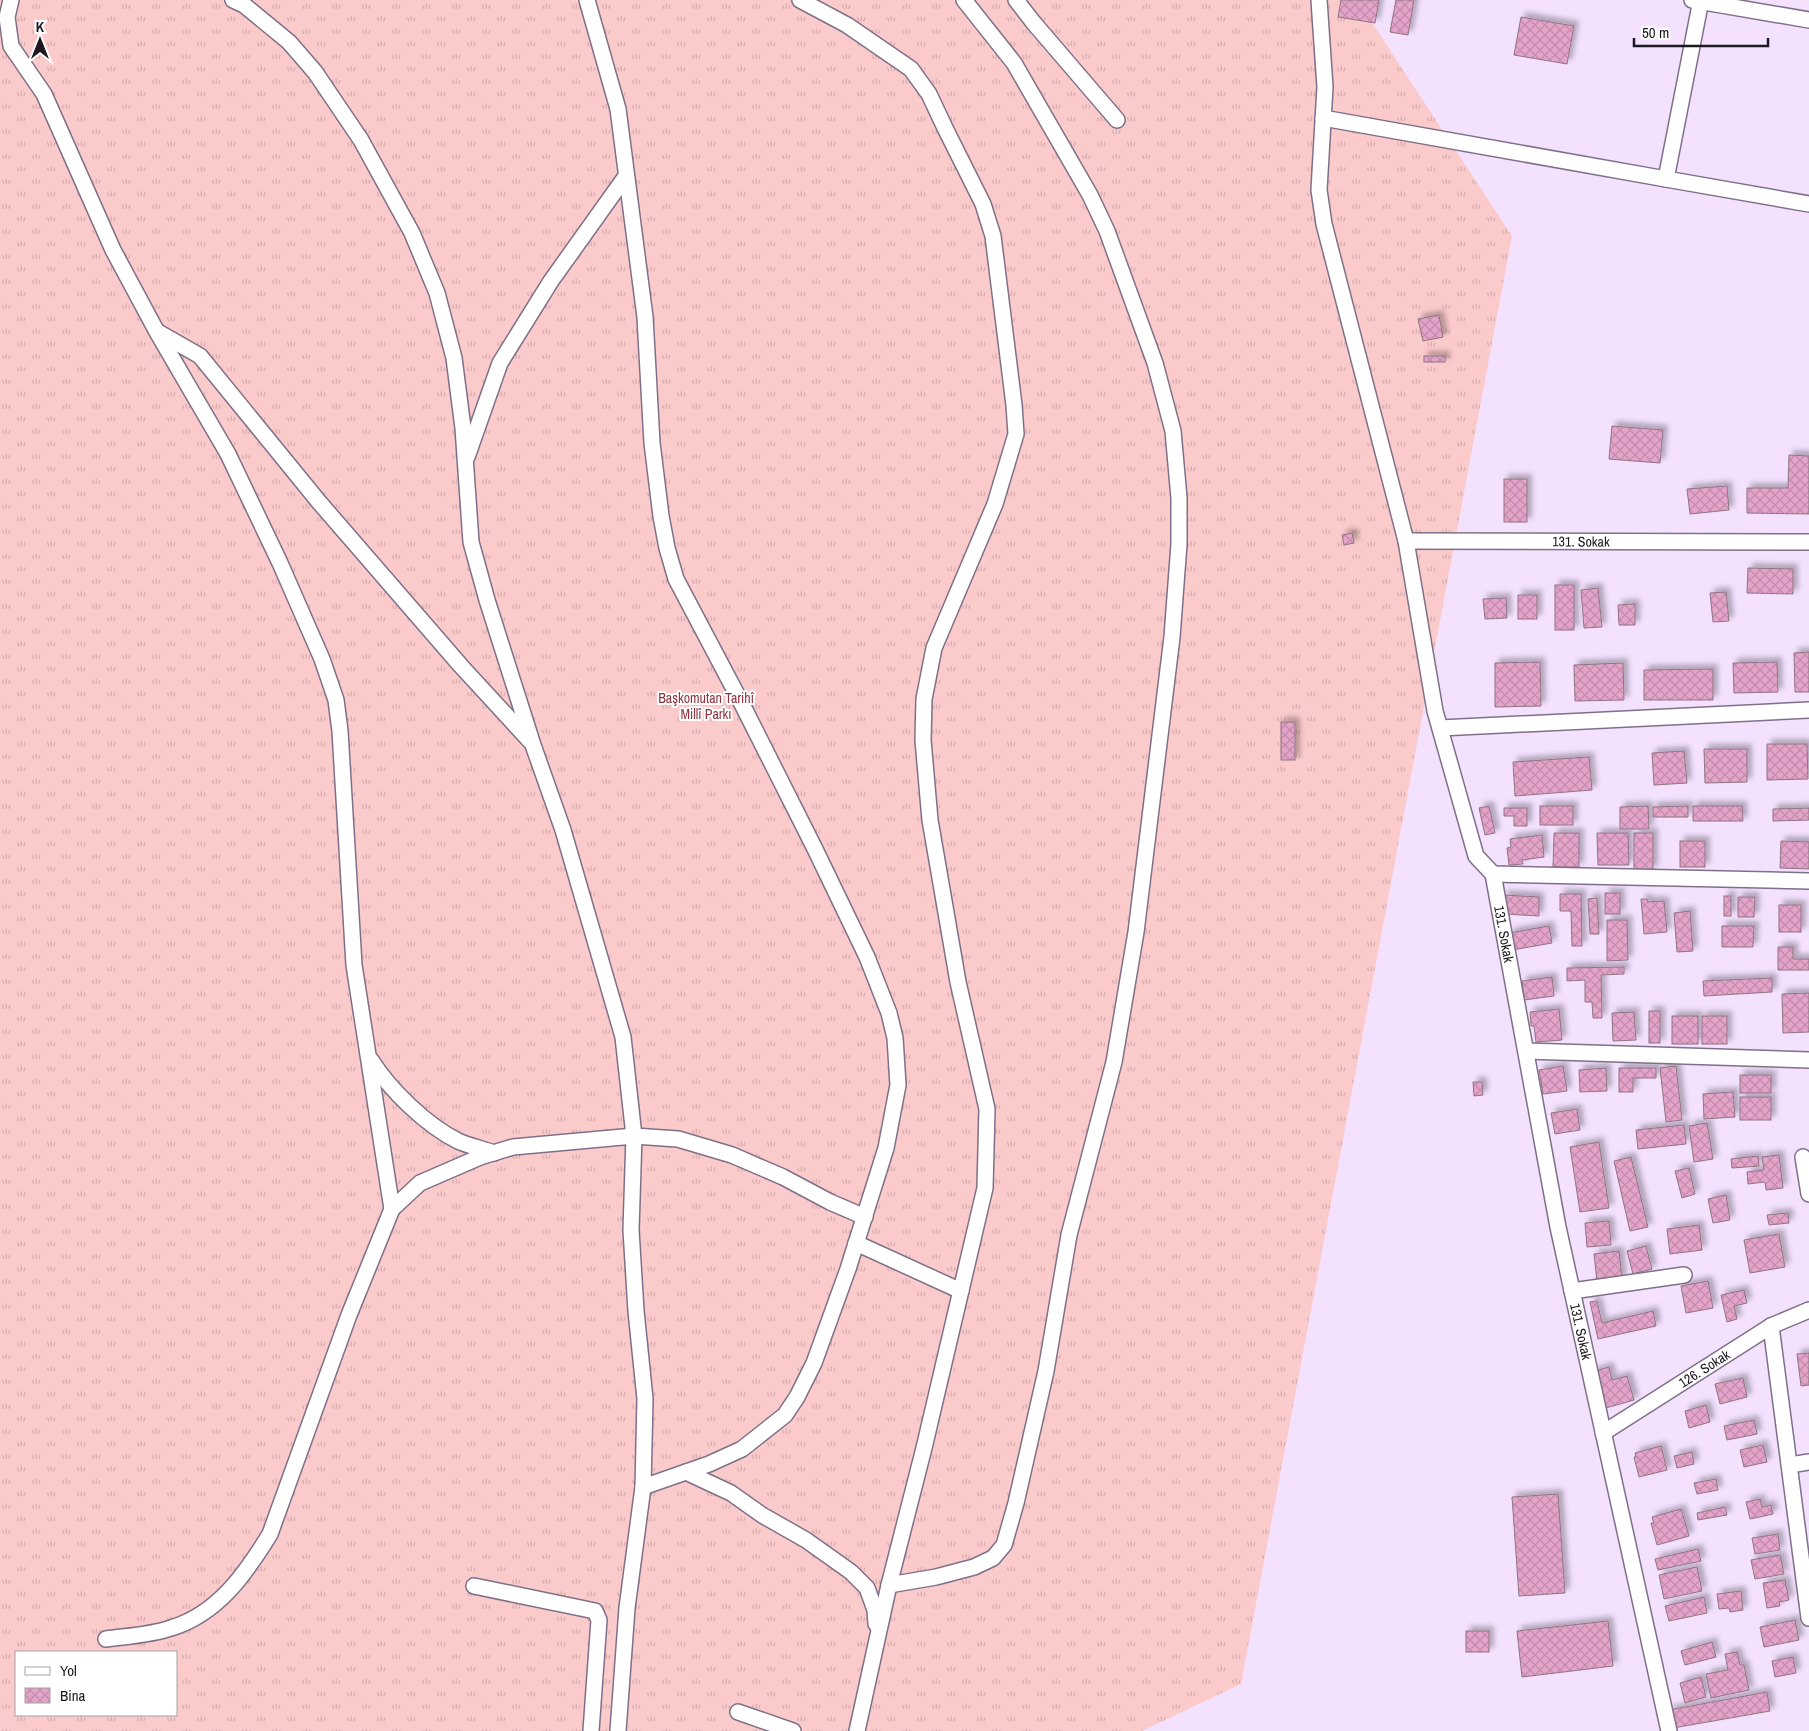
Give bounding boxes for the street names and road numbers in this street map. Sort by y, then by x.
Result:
street label: 131. Sokak [1552,532,1610,551]
street label: 131. Sokak [1490,904,1518,964]
street label: 131. Sokak [1566,1301,1596,1362]
street label: 126. Sokak [1675,1345,1734,1392]

